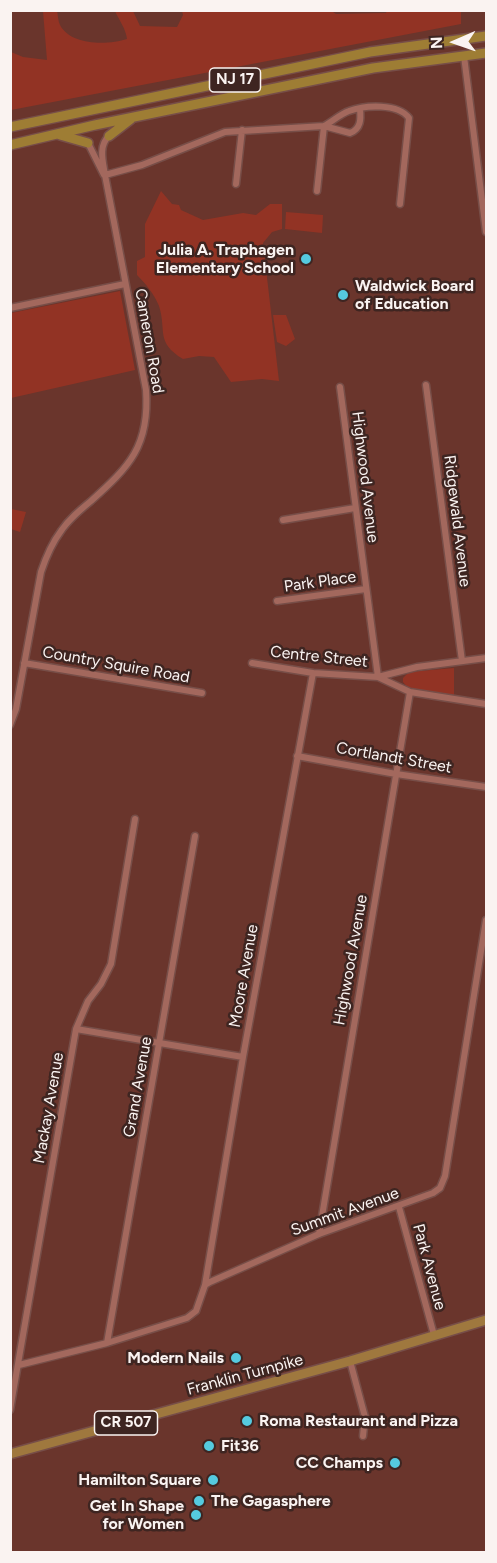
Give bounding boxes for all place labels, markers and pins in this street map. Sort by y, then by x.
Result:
place label: Julia A. Traphagen Elementary School [156,240,294,278]
marker: Julia A. Traphagen Elementary School [299,252,313,266]
place label: Waldwick Board of Education [355,276,474,314]
marker: Waldwick Board of Education [336,288,350,302]
place label: Modern Nails [127,1348,224,1368]
marker: Modern Nails [229,1351,243,1365]
place label: Roma Restaurant and Pizza [259,1411,458,1431]
marker: Roma Restaurant and Pizza [240,1414,254,1428]
place label: Fit36 [221,1436,259,1456]
marker: Fit36 [202,1439,216,1453]
place label: CC Champs [296,1453,383,1473]
marker: CC Champs [388,1456,402,1470]
place label: Hamilton Square [78,1470,201,1490]
marker: Hamilton Square [206,1473,220,1487]
place label: The Gagasphere [211,1491,331,1511]
marker: The Gagasphere [192,1494,206,1508]
place label: Get In Shape for Women [90,1496,184,1534]
marker: Get In Shape for Women [189,1508,203,1522]

